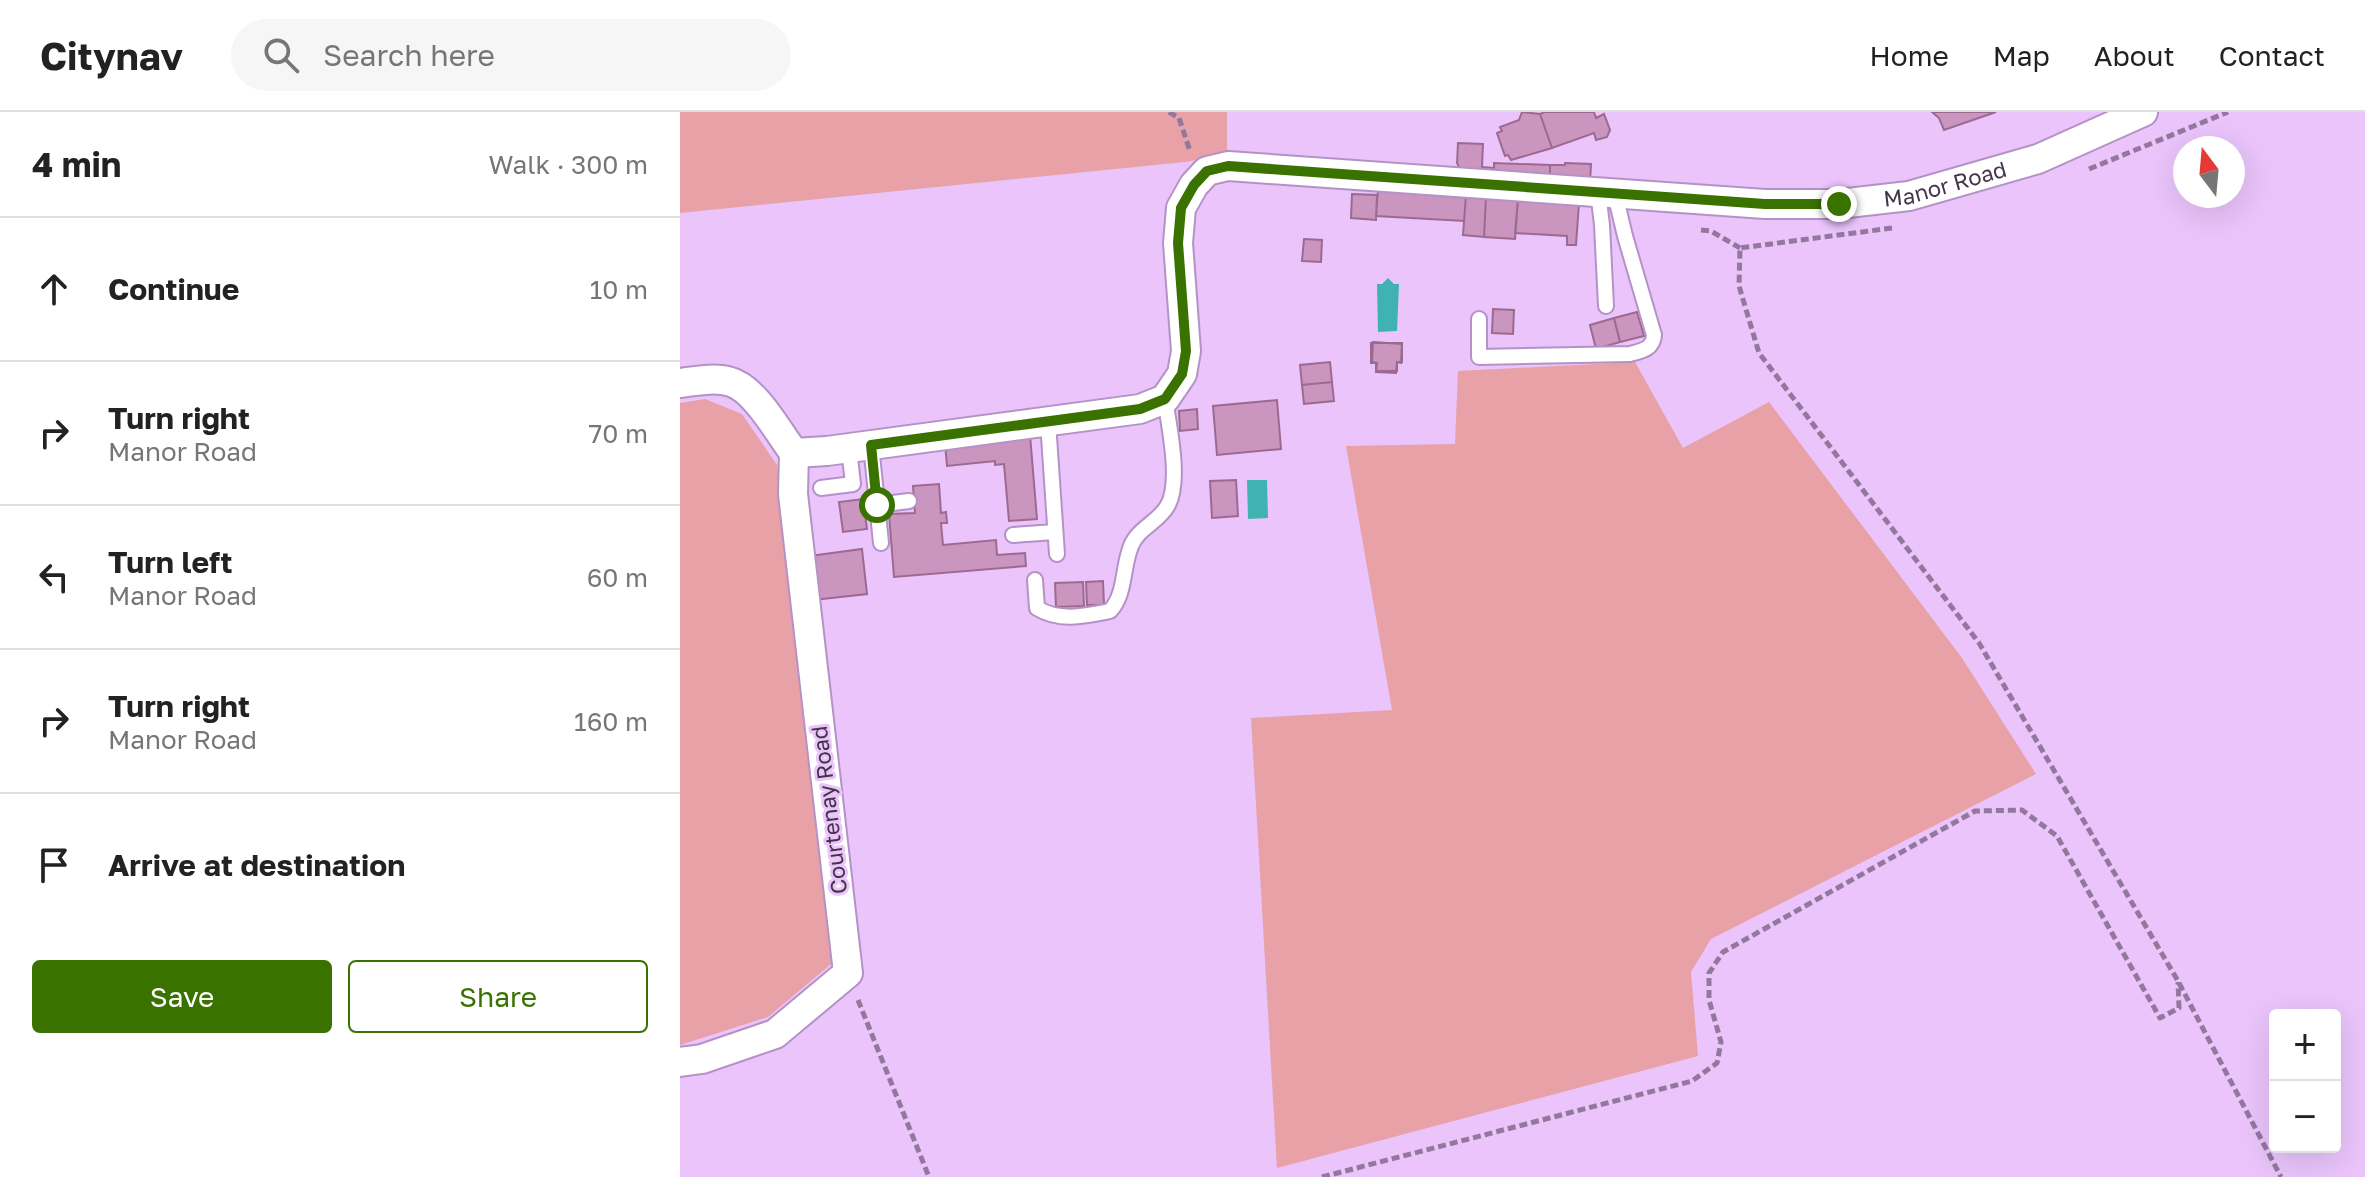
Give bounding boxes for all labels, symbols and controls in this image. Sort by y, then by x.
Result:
search box [231,19,791,91]
text: Citynav [40,33,183,78]
icon: search [259,33,303,77]
text: Search here [323,37,495,73]
text: Home [1870,39,1949,72]
text: Map [1993,39,2050,72]
text: About [2094,39,2175,72]
text: Contact [2219,39,2325,72]
north arrow [2173,136,2245,208]
text: 4 min [32,144,121,184]
text: Walk · 300 m [489,149,648,180]
street label: Manor Road [1882,155,2009,212]
route end [1821,186,1857,222]
icon: ahead [32,267,76,311]
text: Continue [108,271,239,307]
text: 10 m [590,274,648,305]
text: Turn right [108,400,250,436]
icon: right [32,411,76,455]
text: 70 m [589,418,648,449]
text: Manor Road [108,436,257,467]
route start [859,487,895,523]
text: Turn left [108,544,233,580]
icon: left [32,555,76,599]
text: 60 m [587,562,648,593]
text: Manor Road [108,580,257,611]
text: Turn right [108,688,250,724]
icon: right [32,699,76,743]
text: 160 m [574,706,648,737]
text: Manor Road [108,724,257,755]
street label: Courtenay Road [805,724,852,896]
icon: arrive [32,843,76,887]
text: Arrive at destination [108,847,405,883]
button: Save [32,960,332,1033]
button: Share [348,960,648,1033]
map controls [2269,1009,2341,1153]
button: + [2269,1009,2341,1081]
button: − [2269,1081,2341,1153]

